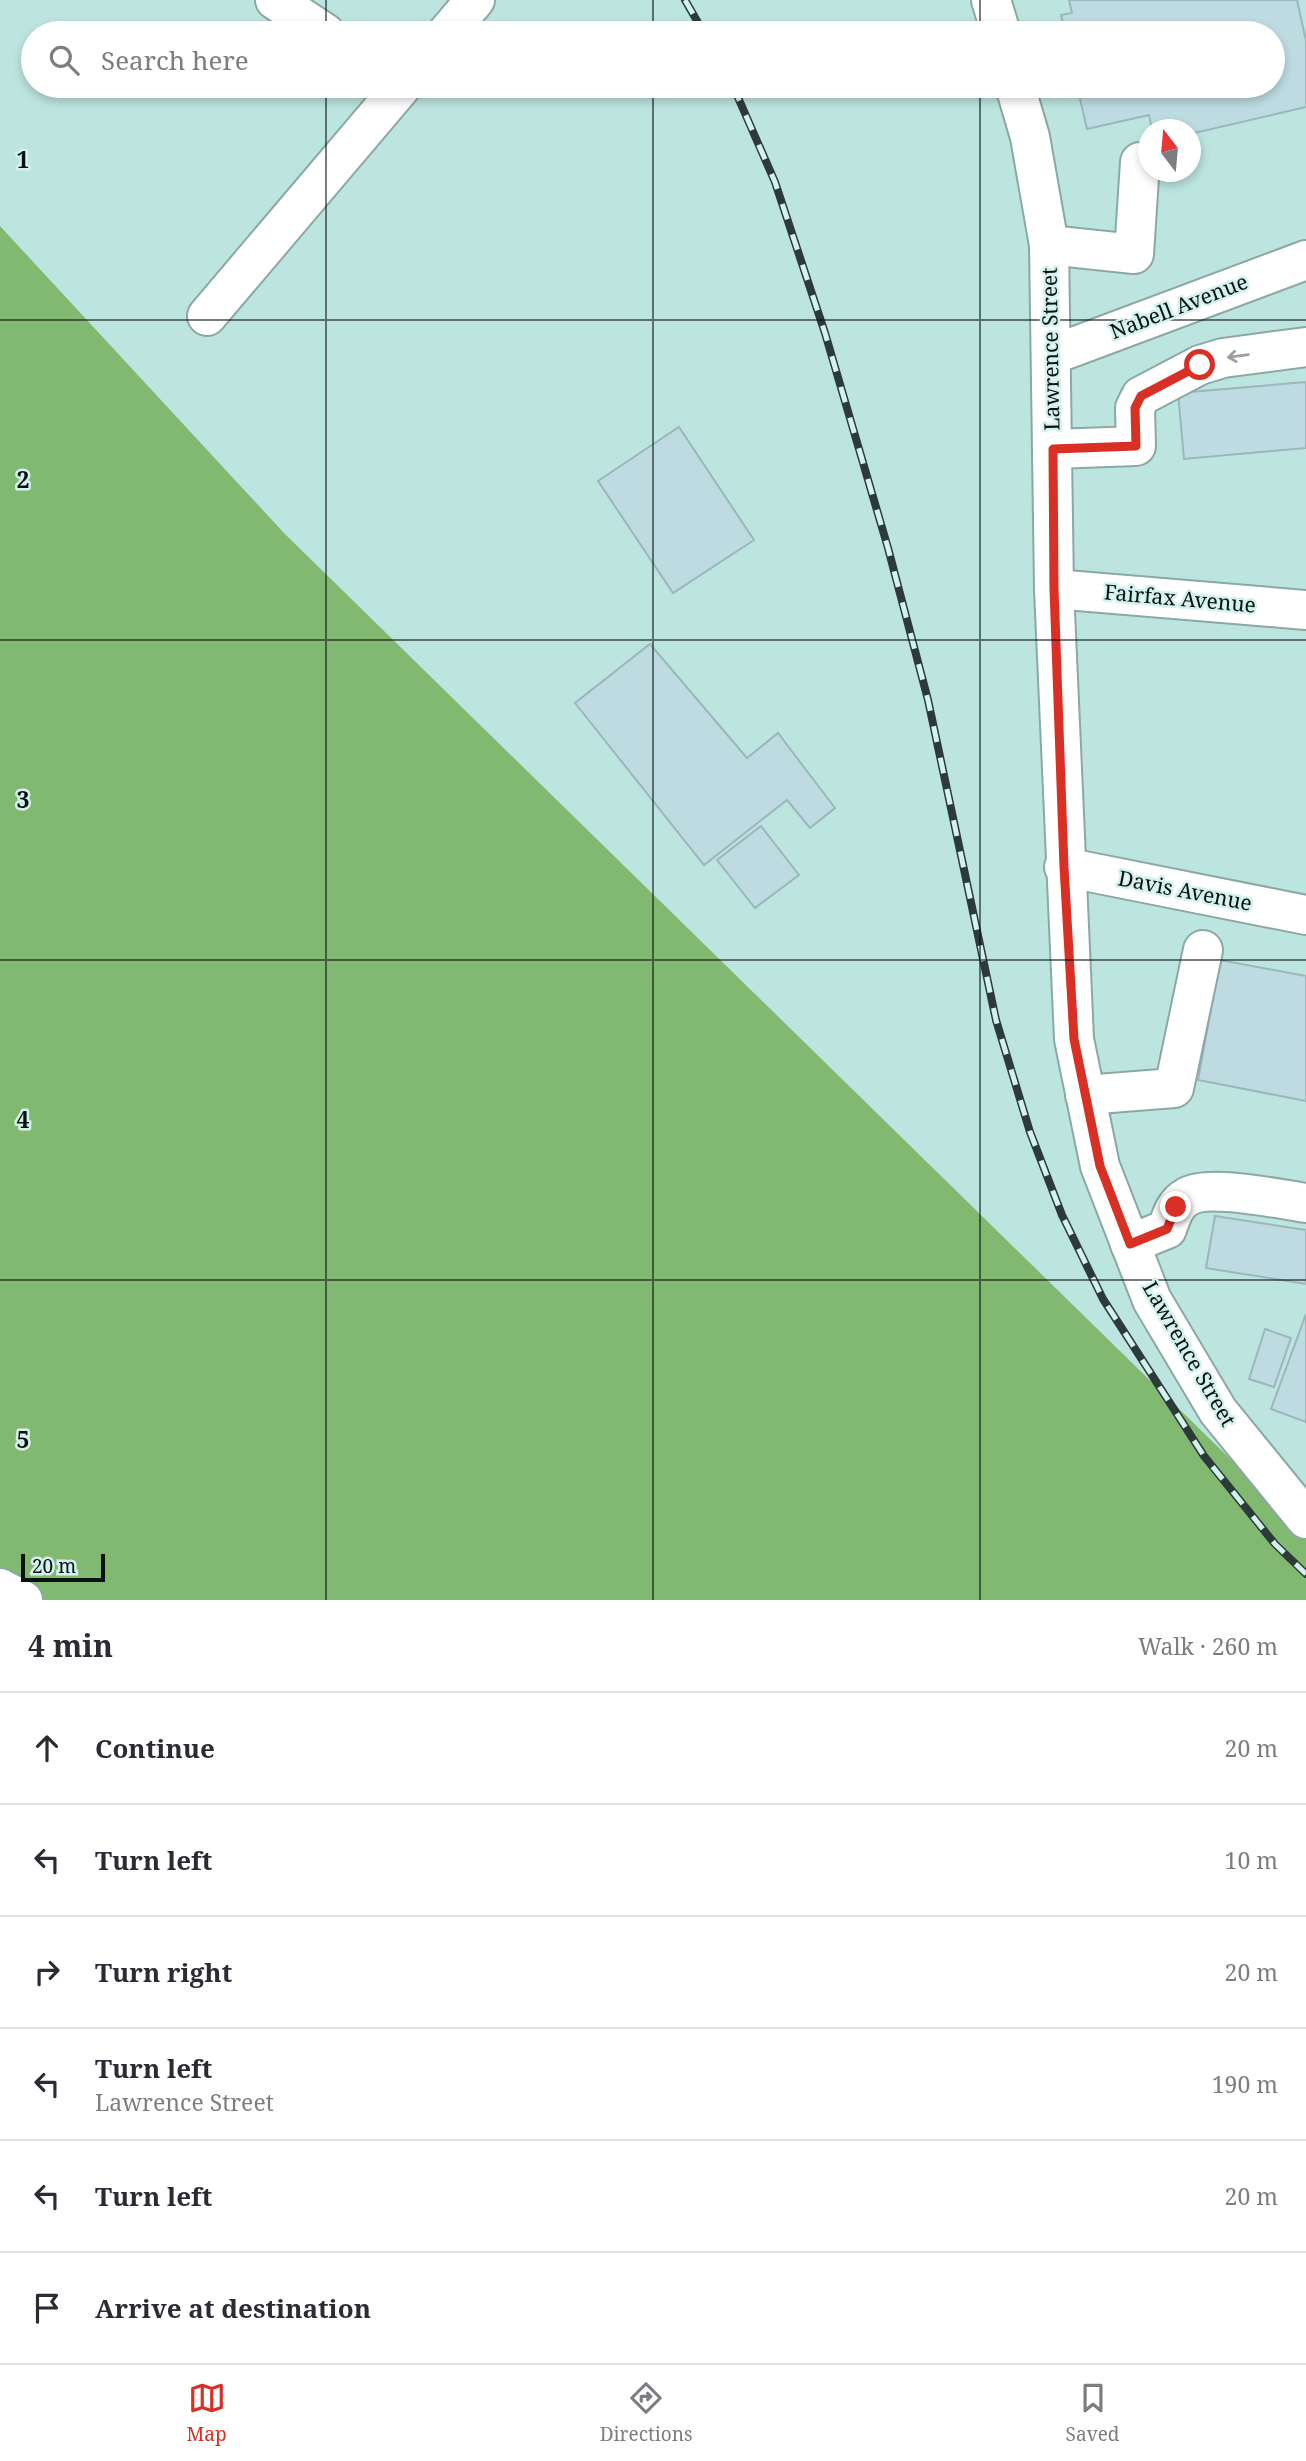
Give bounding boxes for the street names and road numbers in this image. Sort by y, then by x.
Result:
street label: Lawrence Street [1035,267,1065,431]
street label: Nabell Avenue [1106,267,1252,345]
street label: Fairfax Avenue [1103,577,1257,619]
street label: Davis Avenue [1116,863,1255,917]
street label: Lawrence Street [1137,1276,1243,1431]

